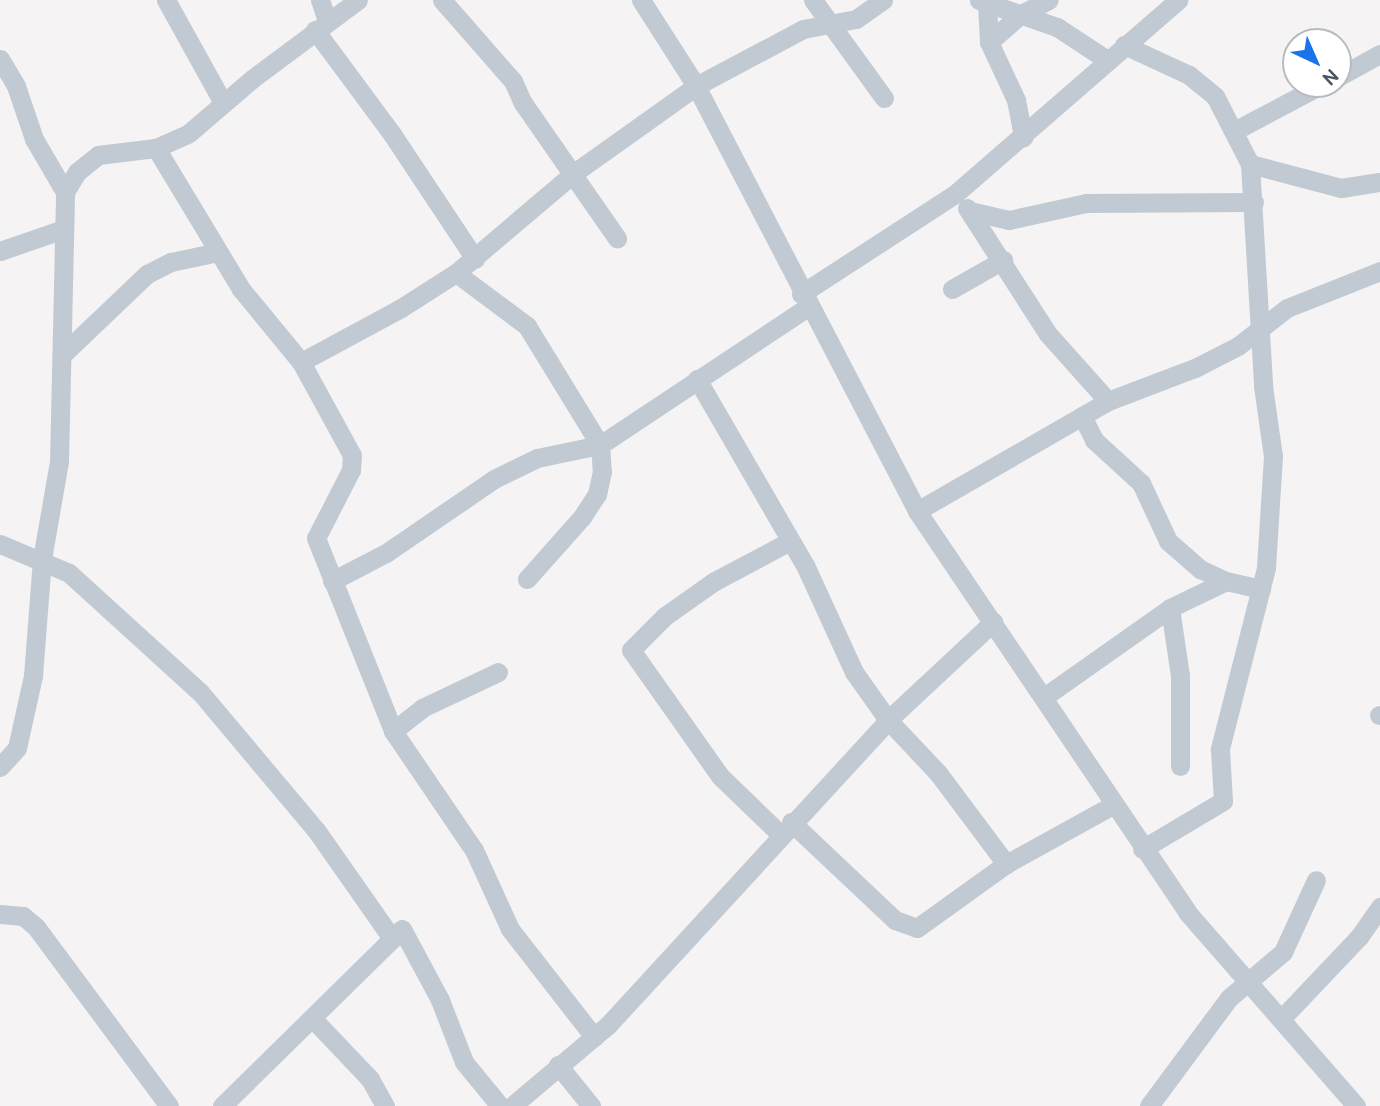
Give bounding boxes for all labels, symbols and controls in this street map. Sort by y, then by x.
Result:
north arrow [1282,28,1352,98]
text: N [1318,64,1343,90]

